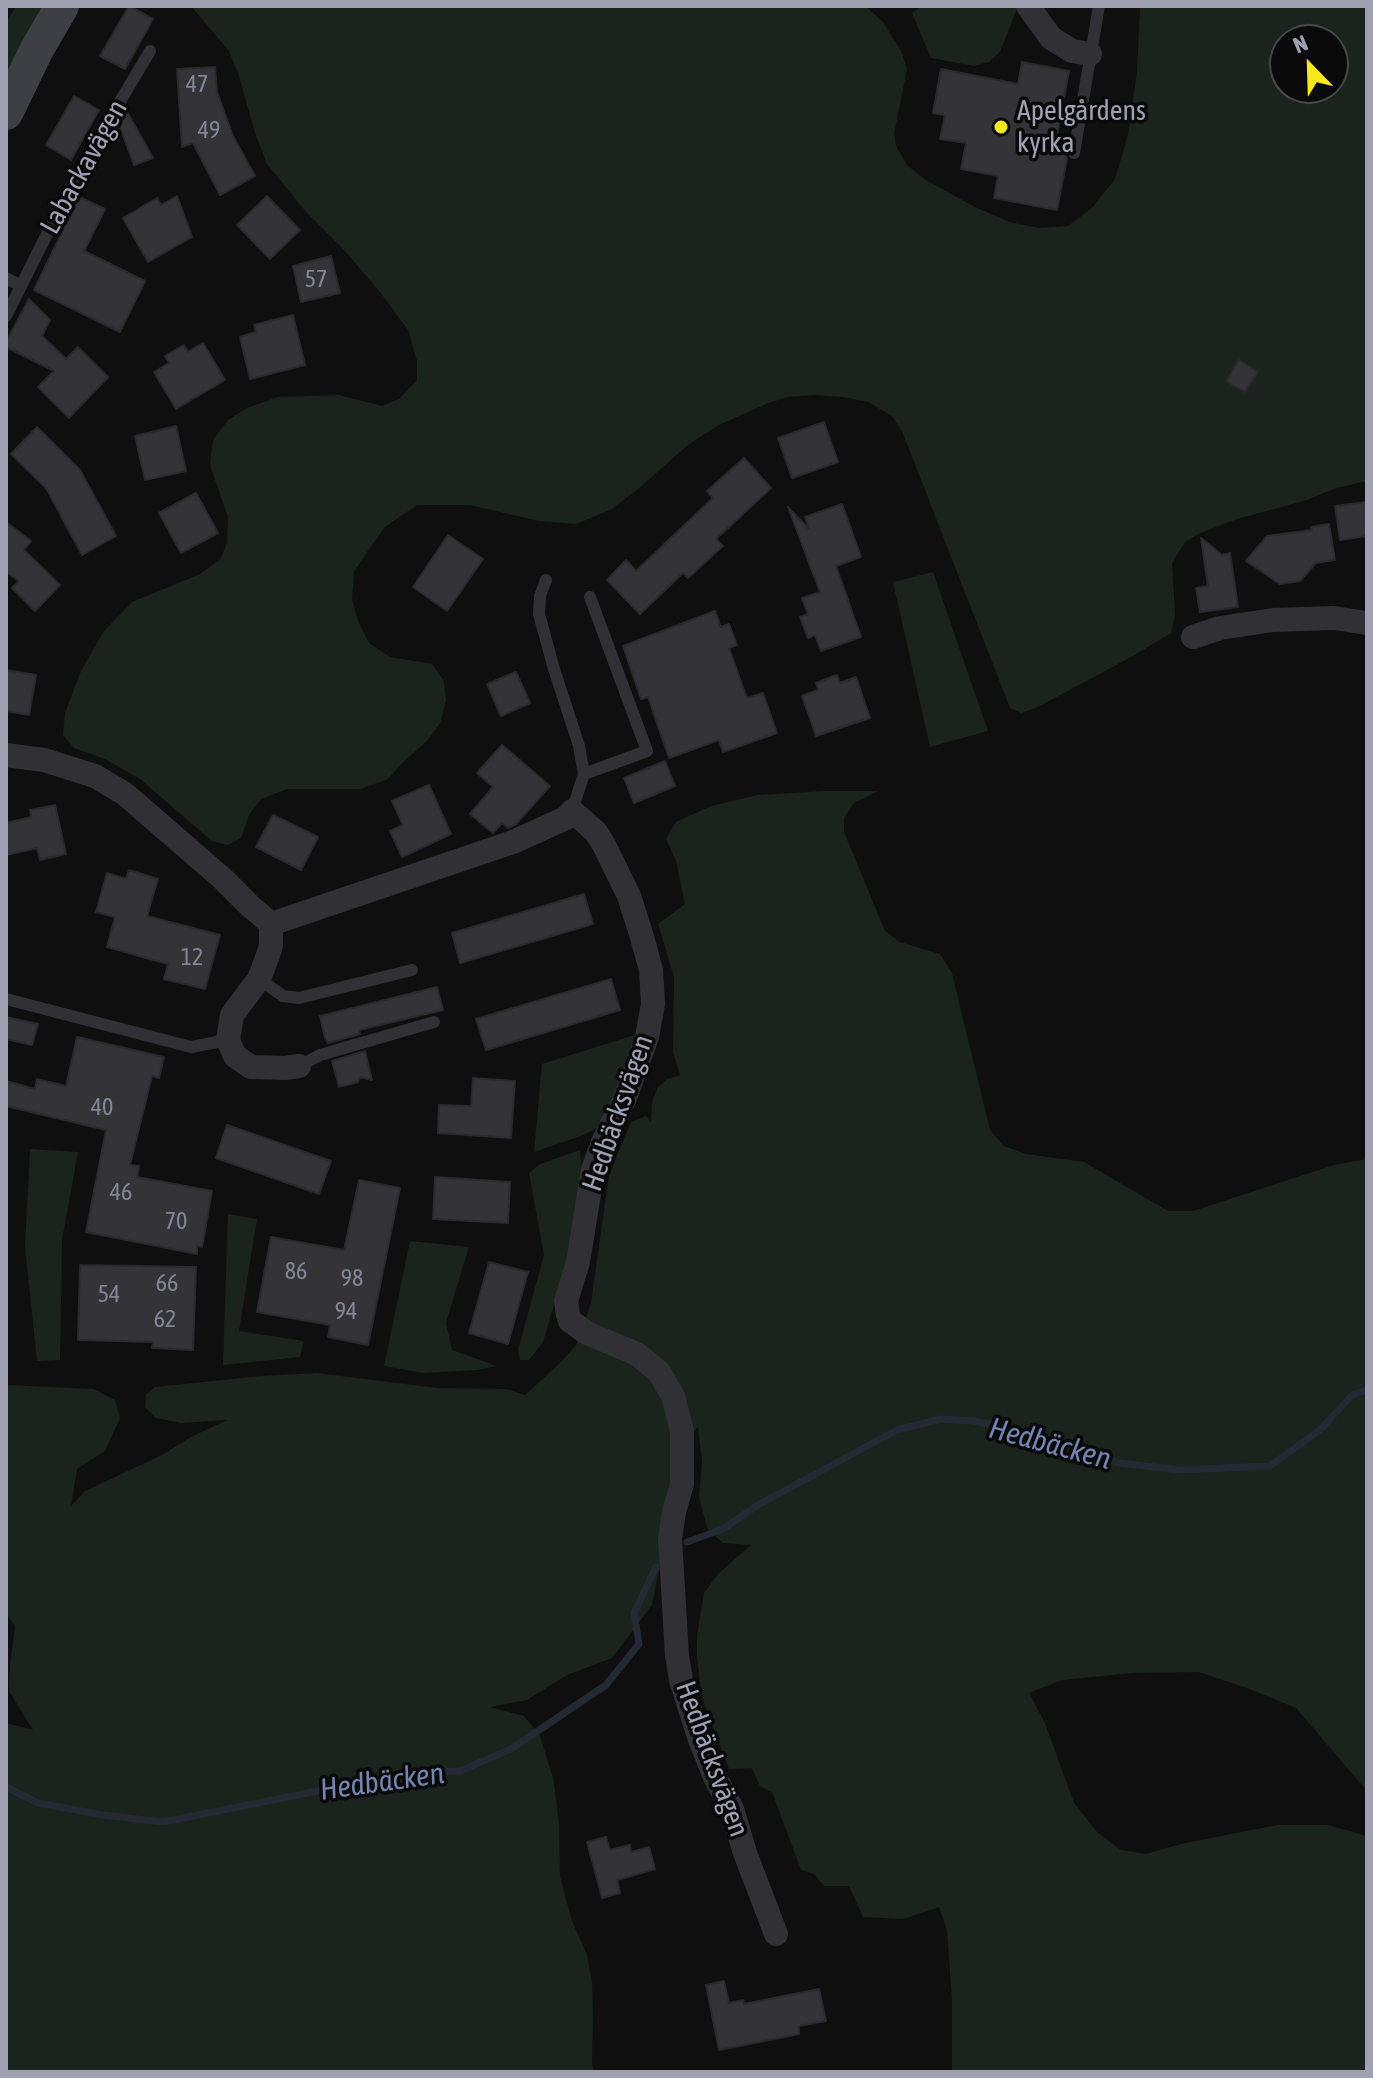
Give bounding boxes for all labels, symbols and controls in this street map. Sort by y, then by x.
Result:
north arrow [1269,24,1349,104]
text: N [1289,29,1311,58]
house number: 47 [186,70,208,98]
street label: Labackavägen [33,94,135,240]
place label: Apelgårdens kyrka [1017,94,1146,160]
house number: 49 [198,116,220,144]
marker: Apelgårdens kyrka [992,118,1010,136]
house number: 57 [305,265,327,293]
house number: 12 [181,943,203,971]
street label: Hedbäcksvägen [576,1030,660,1196]
house number: 40 [91,1093,113,1121]
house number: 46 [110,1178,132,1206]
house number: 70 [165,1207,187,1235]
house number: 86 [285,1257,307,1285]
house number: 98 [341,1264,363,1292]
house number: 66 [156,1269,178,1297]
house number: 54 [98,1280,120,1308]
house number: 94 [335,1297,357,1325]
house number: 62 [154,1305,176,1333]
water label: Hedbäcken [985,1410,1115,1478]
street label: Hedbäcksvägen [668,1677,756,1841]
water label: Hedbäcken [318,1755,446,1809]

